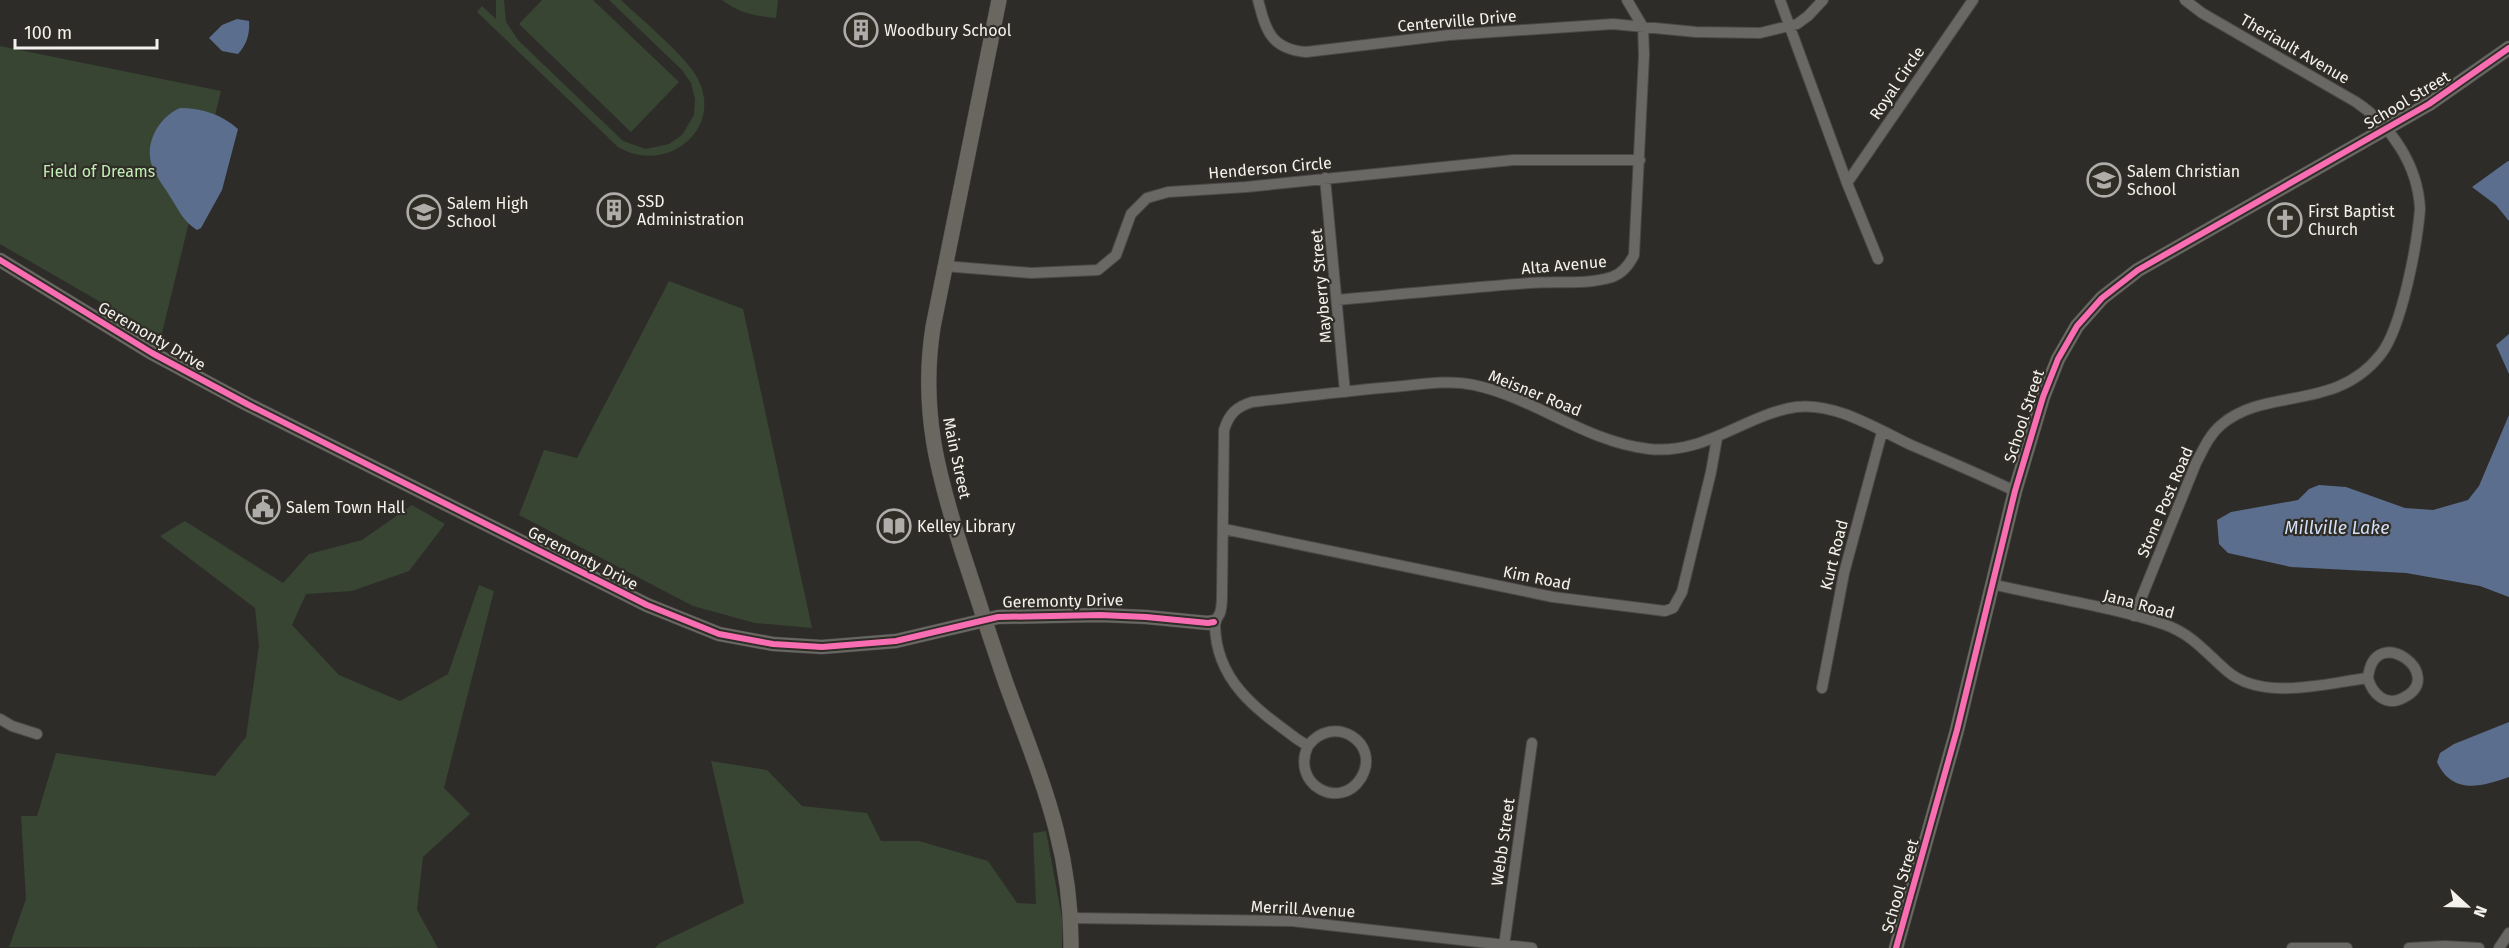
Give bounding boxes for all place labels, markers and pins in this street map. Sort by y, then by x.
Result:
building icon: Woodbury School [843,12,879,48]
place label: Woodbury School [884,21,1012,40]
school or university icon: Salem Christian School [2086,162,2122,198]
place label: Salem Christian School [2127,162,2240,199]
building icon: SSD Administration [596,192,632,228]
place label: SSD Administration [637,192,744,229]
school or university icon: Salem High School [406,194,442,230]
place label: Salem High School [447,194,529,231]
church icon: First Baptist Church [2267,202,2303,238]
place label: First Baptist Church [2308,202,2395,239]
public building icon: Salem Town Hall [245,489,281,525]
place label: Salem Town Hall [286,498,405,517]
library icon: Kelley Library [876,508,912,544]
place label: Kelley Library [917,517,1015,536]

